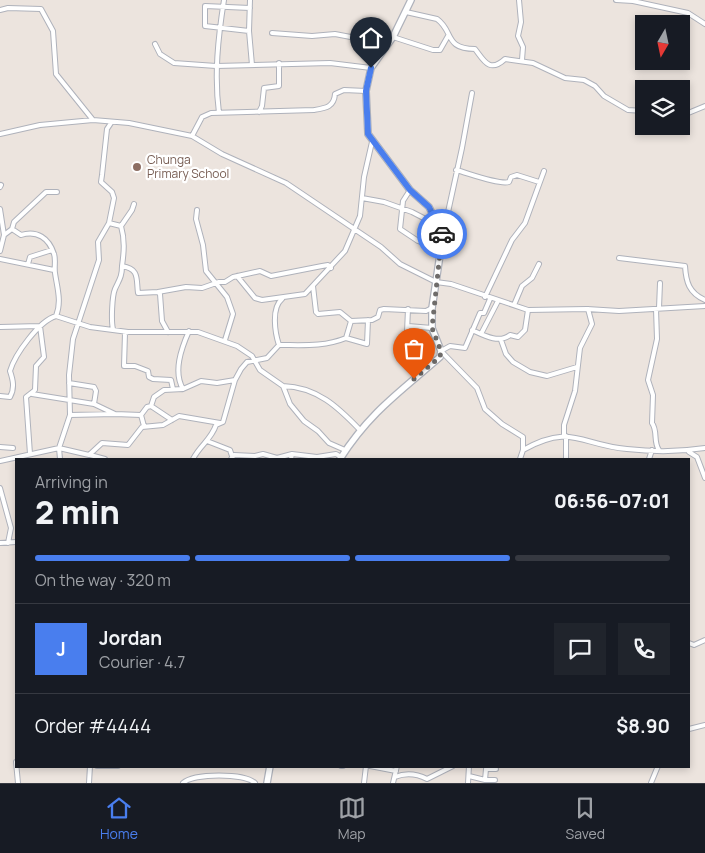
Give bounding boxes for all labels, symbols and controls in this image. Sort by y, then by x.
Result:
north arrow [635,15,690,70]
map controls [635,15,690,135]
pin [350,17,392,68]
icon: home [357,24,385,52]
button: layers [635,80,690,135]
place label: Chunga Primary School [147,151,229,182]
marker: Chunga Primary School [131,161,143,173]
courier [417,209,467,259]
icon: car [428,220,456,248]
pin [393,328,435,379]
icon: bag [400,335,428,363]
text: Arriving in [35,471,108,493]
text: 06:56–07:01 [554,488,670,514]
text: 2 min [35,490,120,534]
text: On the way · 320 m [35,569,171,591]
button: chat [554,623,606,675]
button: phone [618,623,670,675]
text: Jordan [99,625,162,651]
text: J [56,636,66,662]
text: Courier · 4.7 [99,651,185,673]
text: Order #4444 [35,713,151,739]
text: $8.90 [616,713,670,739]
tab: Home [100,794,138,843]
tab: Map [338,794,366,843]
tab: Saved [566,794,605,843]

